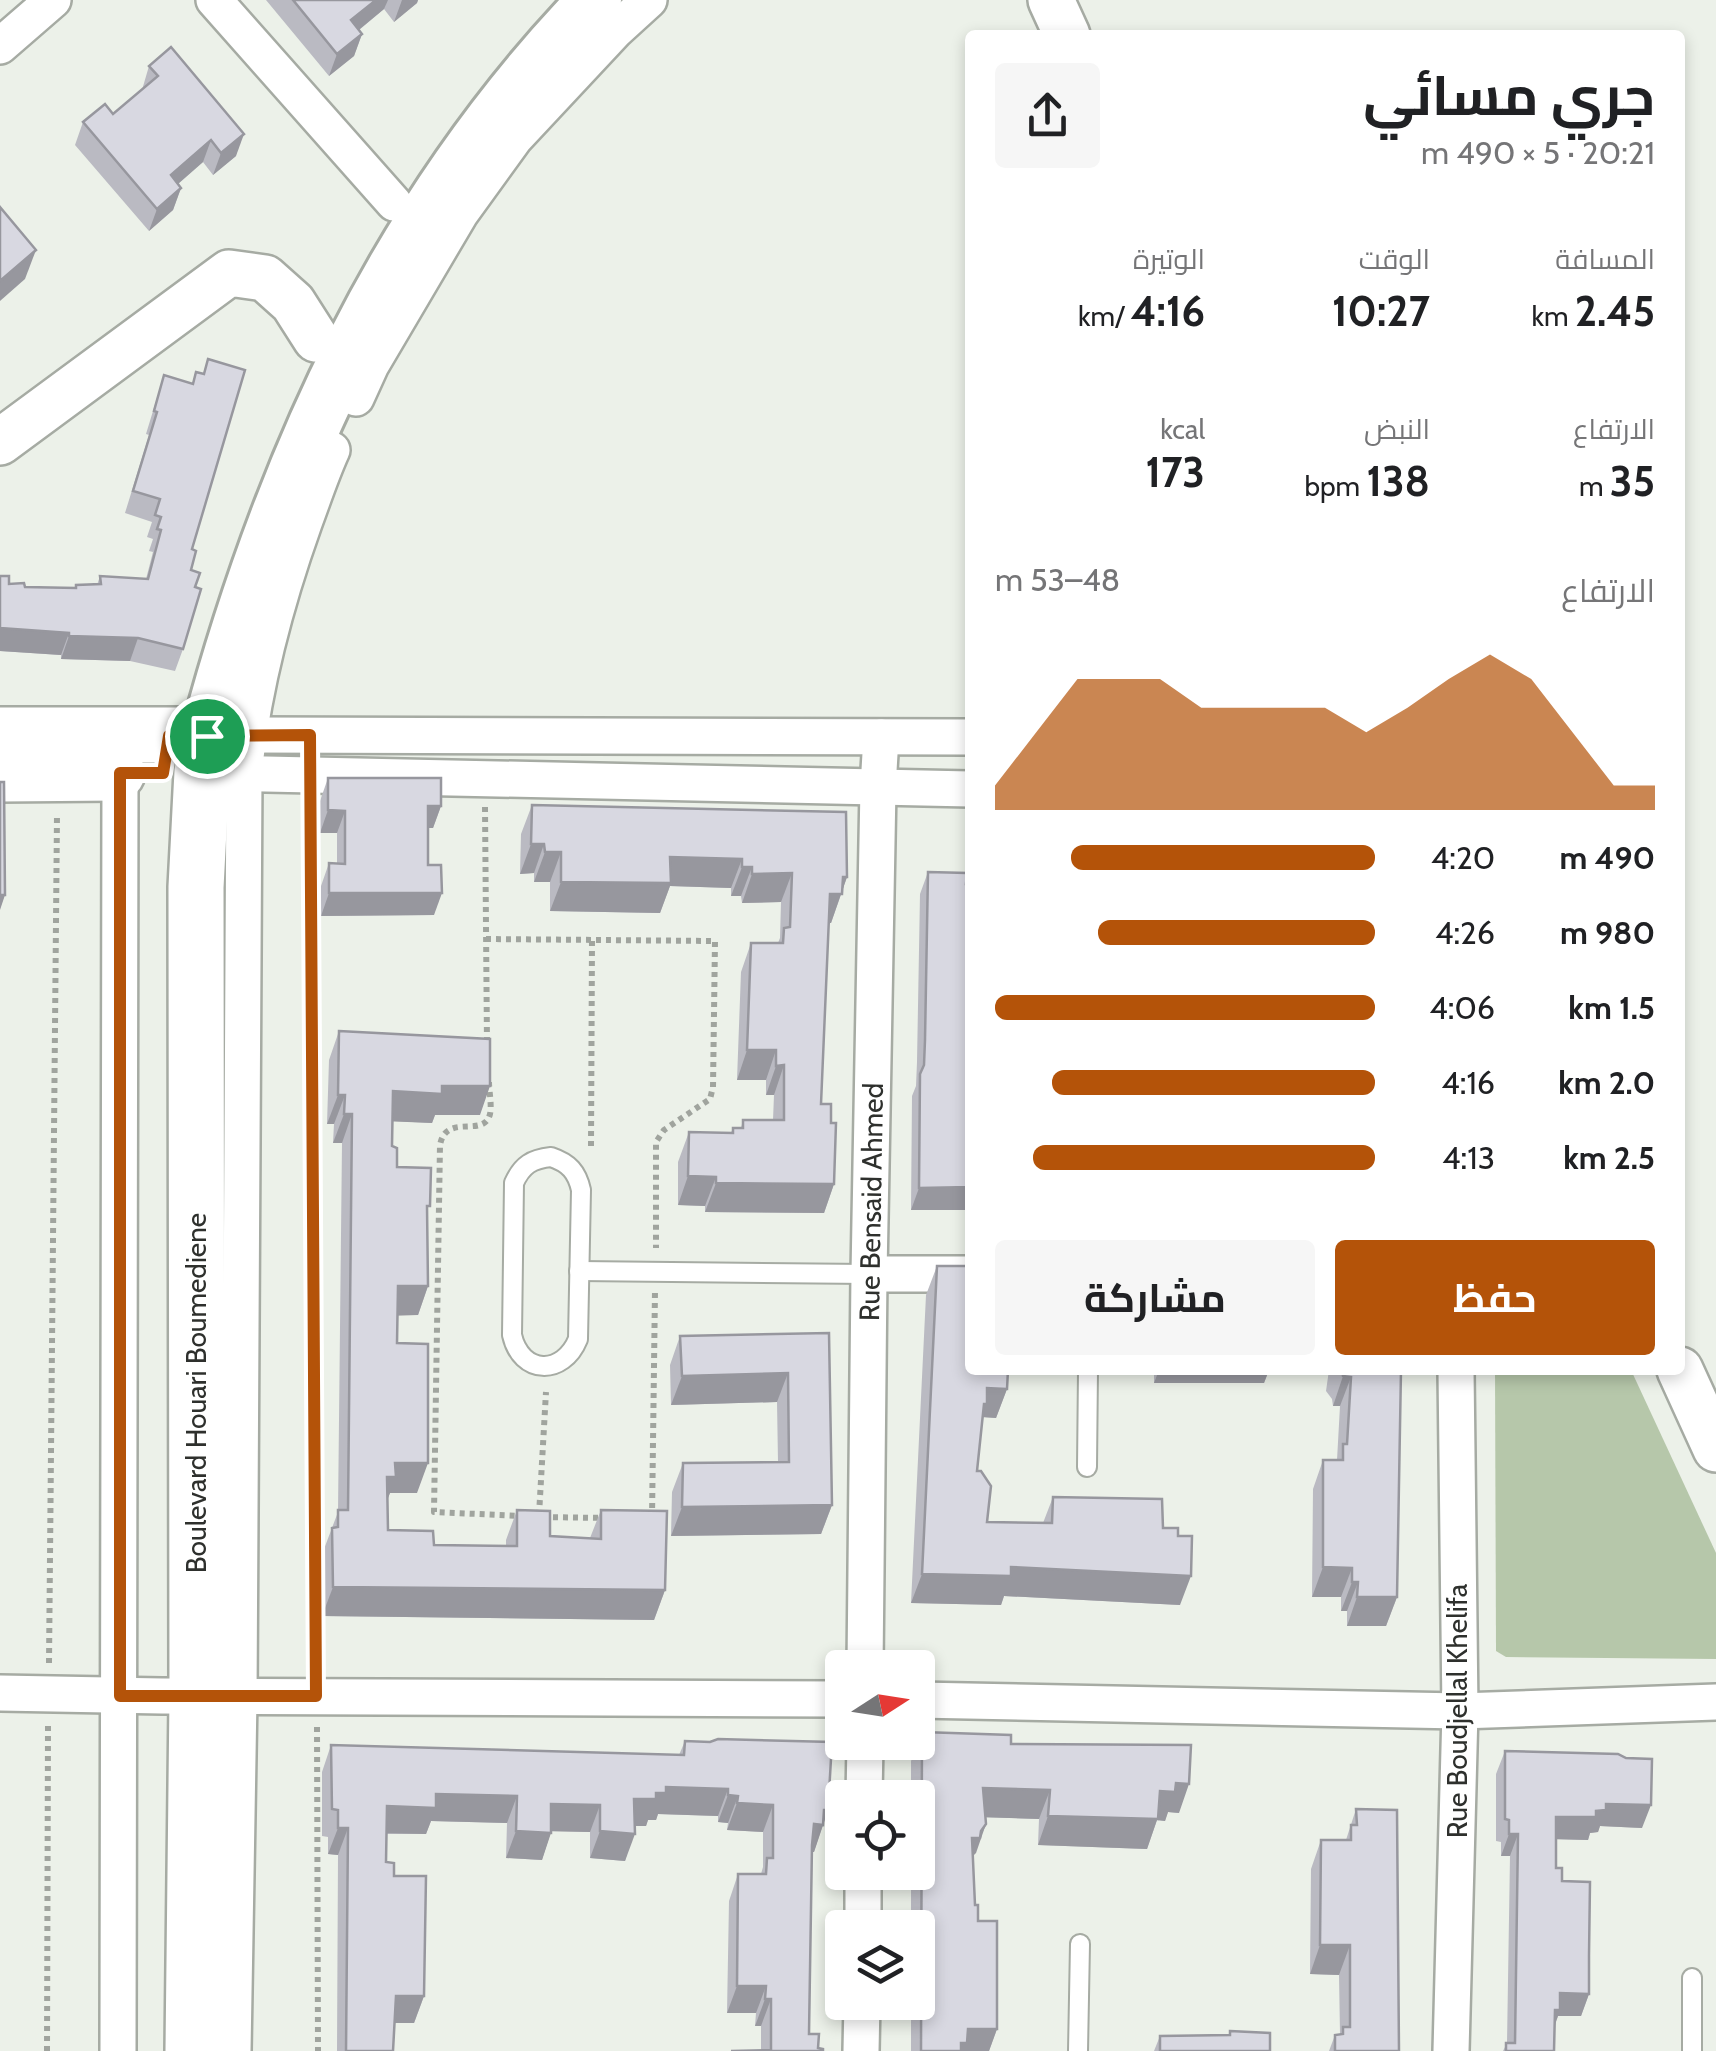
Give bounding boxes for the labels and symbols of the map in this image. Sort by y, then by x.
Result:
pin [165,694,250,779]
street label: Rue Bensaid Ahmed [852,1083,890,1321]
street label: Boulevard Houari Boumediene [179,1213,213,1573]
street label: Rue Boudjellal Khelifa [1440,1583,1474,1838]
north arrow [825,1650,935,1760]

